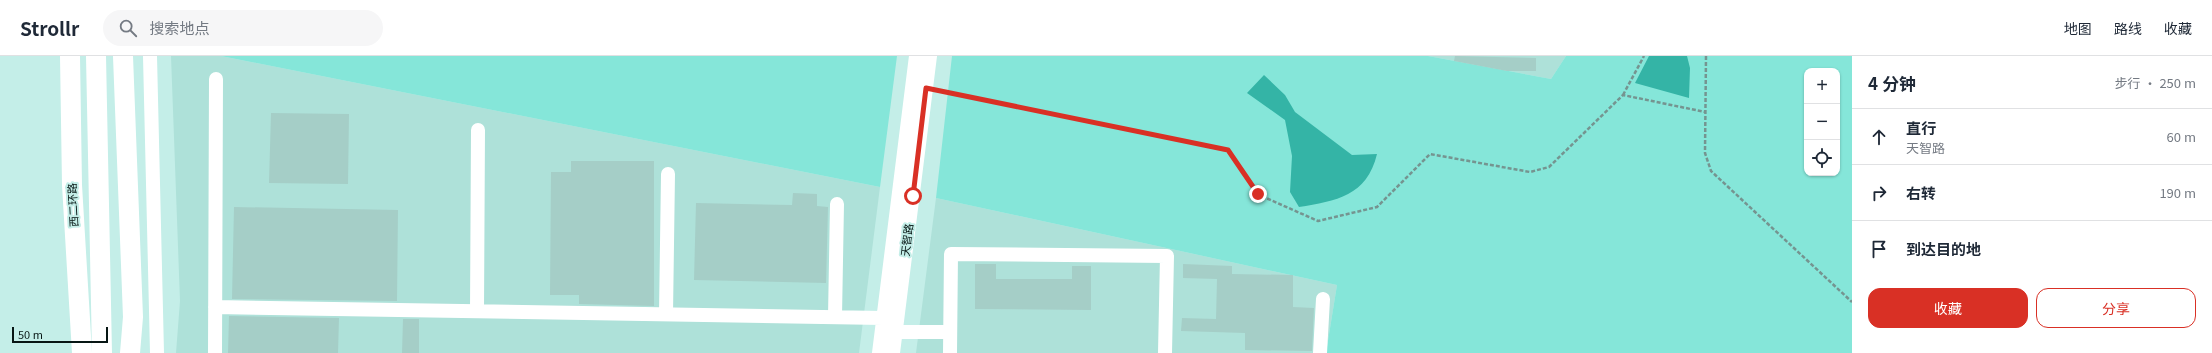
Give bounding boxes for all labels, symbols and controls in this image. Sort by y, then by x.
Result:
search box [103,10,383,46]
text: Strollr [20,14,79,41]
icon: search [117,17,139,39]
text: 搜索地点 [149,17,209,38]
text: 地图 [2064,18,2092,38]
text: 路线 [2114,18,2142,38]
text: 收藏 [2164,18,2192,38]
map controls [1804,68,1840,176]
button: + [1804,68,1840,104]
text: 4 分钟 [1868,70,1916,95]
text: 步行 · 250 m [2115,73,2196,92]
button: − [1804,104,1840,140]
text: 直行 [1906,117,1936,138]
icon: ahead [1868,126,1890,148]
text: 60 m [2167,127,2196,146]
text: 天智路 [1906,138,1945,157]
button: locate [1804,140,1840,176]
icon: right [1868,182,1890,204]
text: 右转 [1906,182,1936,203]
street label: 西二环路 [63,183,81,227]
text: 190 m [2159,183,2196,202]
route end [1249,185,1267,203]
route start [904,187,922,205]
street label: 天智路 [896,223,916,257]
icon: arrive [1868,238,1890,260]
text: 到达目的地 [1906,238,1981,259]
button: 收藏 [1868,288,2028,328]
button: 分享 [2036,288,2196,328]
scale bar [12,325,108,344]
text: 50 m [18,326,43,342]

